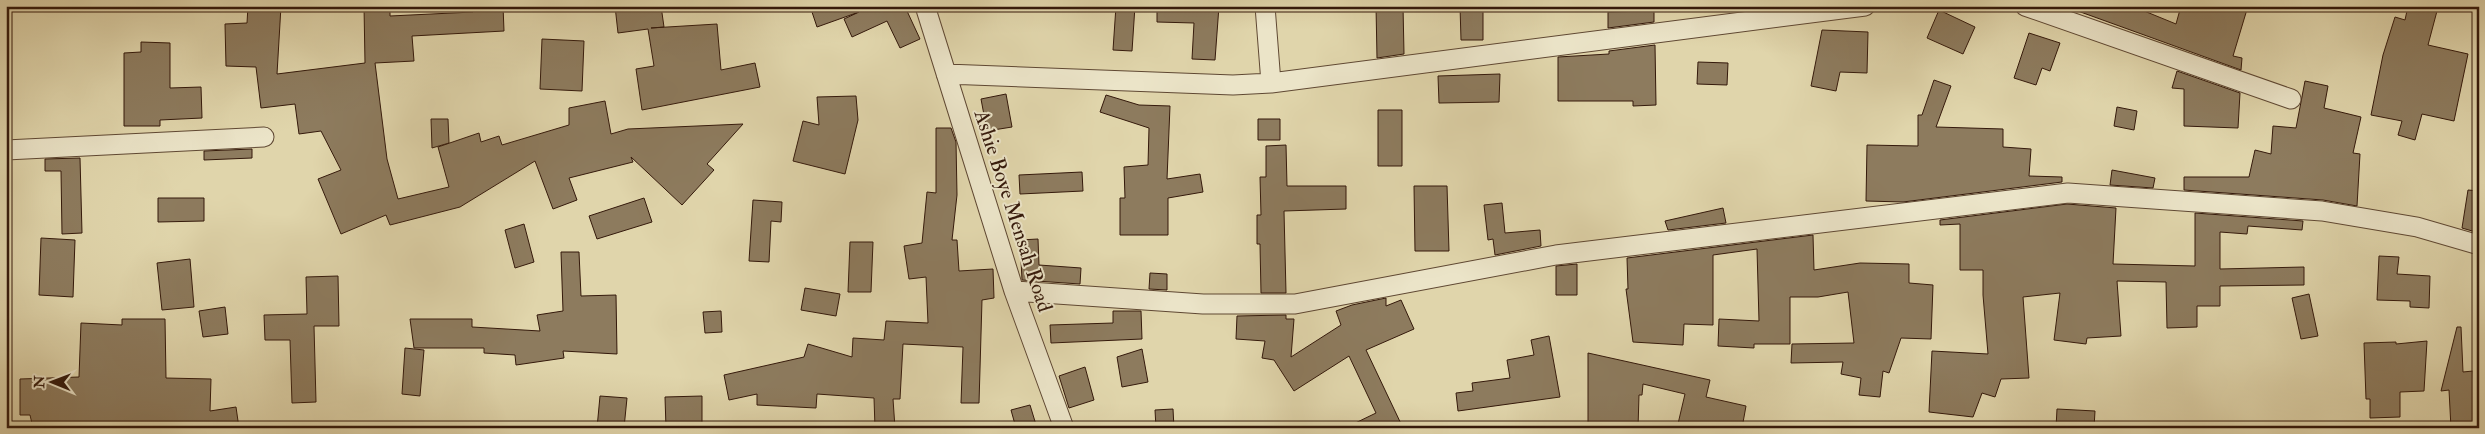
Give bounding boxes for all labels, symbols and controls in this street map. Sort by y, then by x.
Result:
street label: Ashie Boye Mensah Road [967,106,1059,316]
north arrow [28,356,78,406]
text: N [31,375,48,389]

